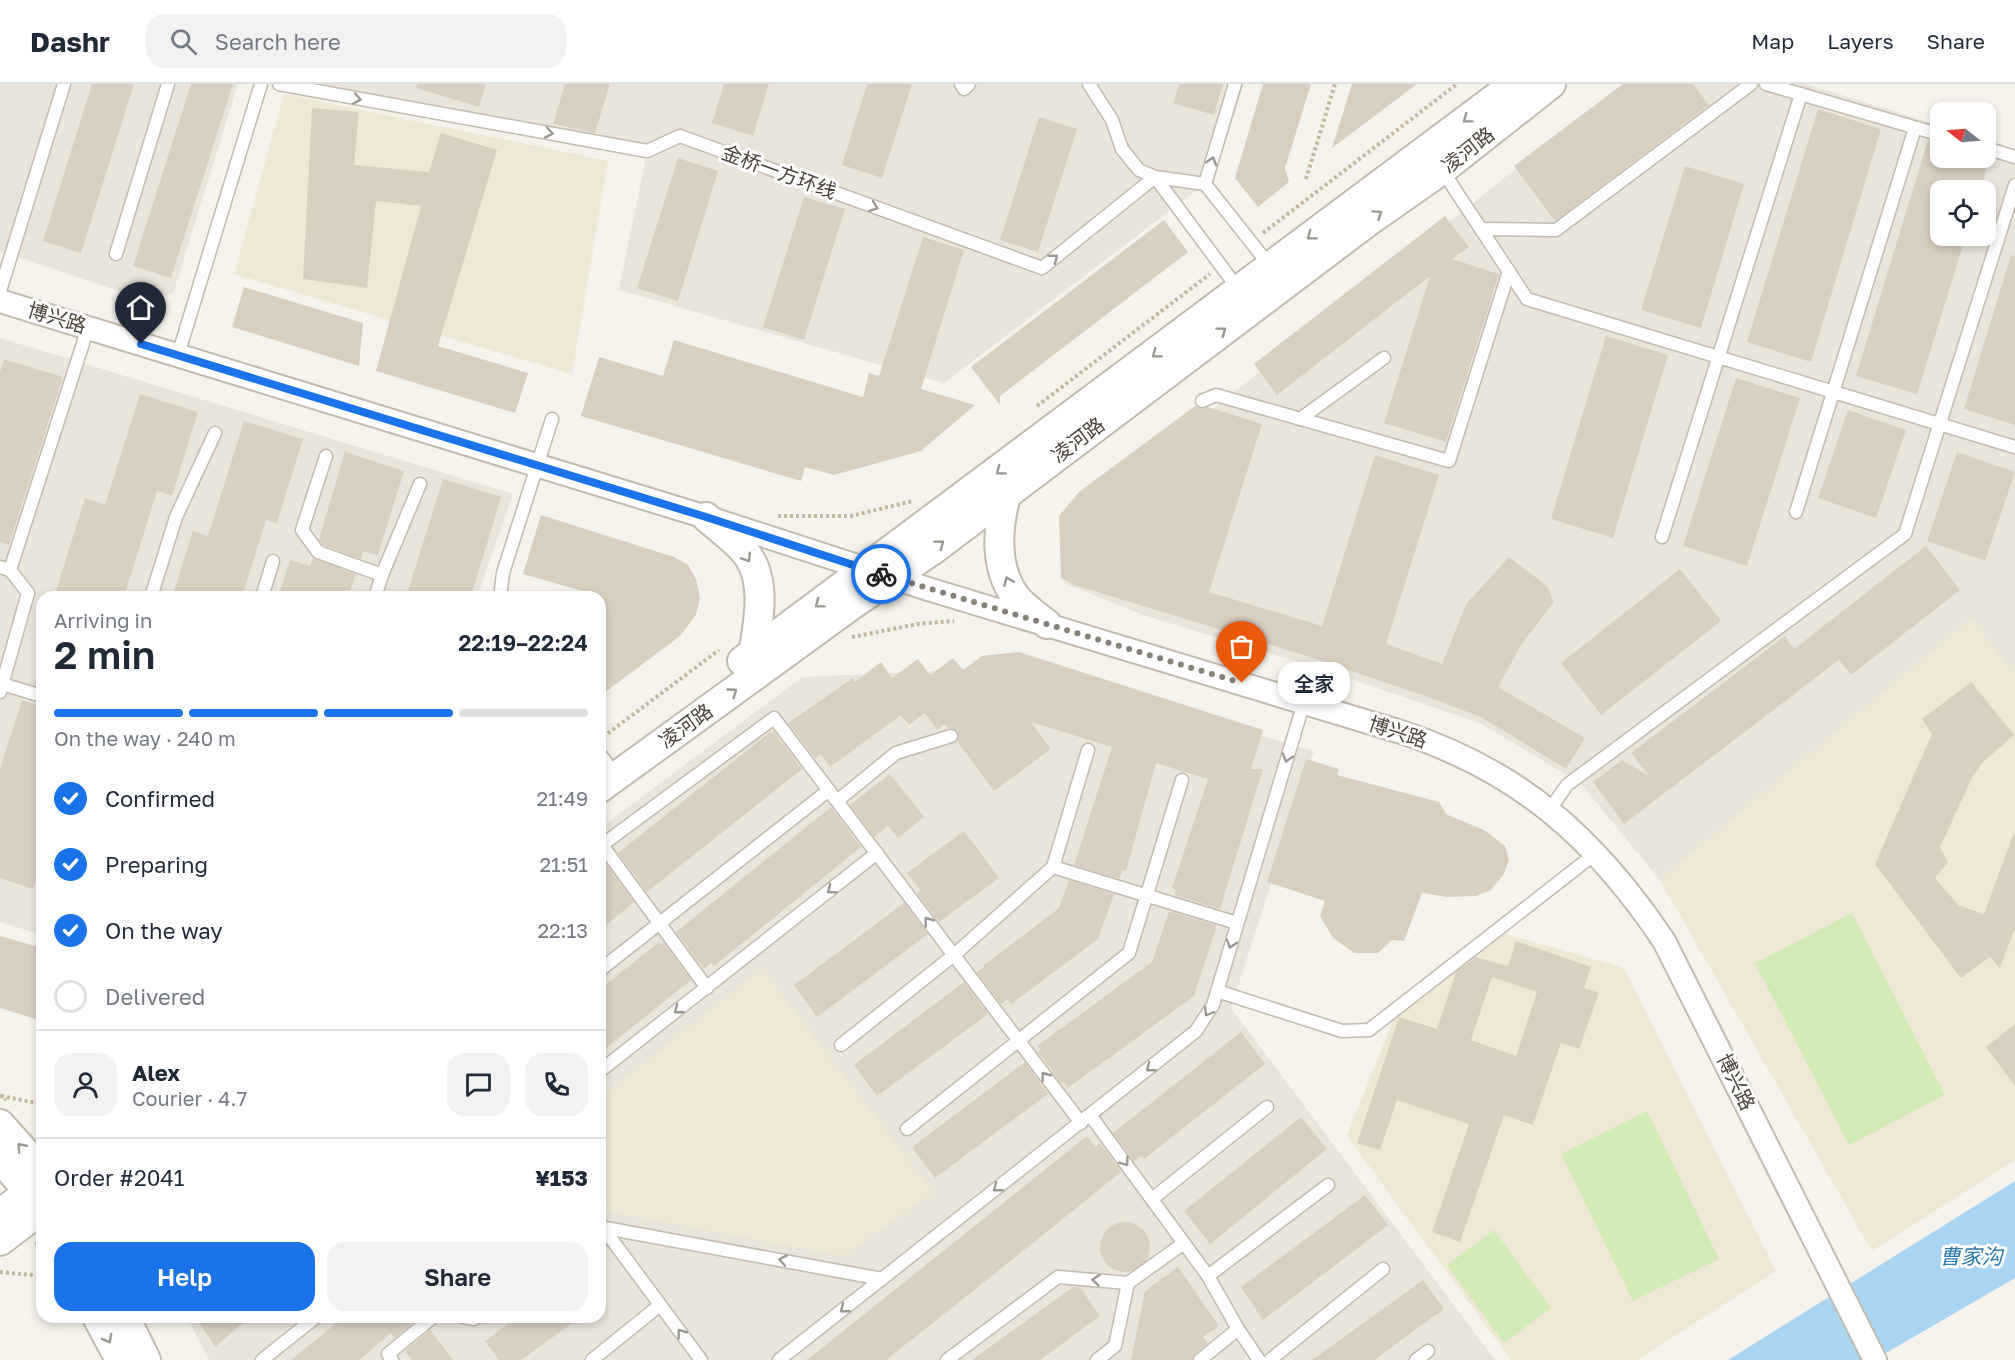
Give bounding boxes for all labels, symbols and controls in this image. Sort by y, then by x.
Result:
search box [146,14,566,68]
text: Dashr [30,25,110,58]
icon: search [167,25,200,58]
text: Search here [215,28,341,55]
text: Map [1751,28,1794,54]
text: Layers [1827,28,1894,54]
text: Share [1927,28,1985,54]
one-way arrow [352,92,362,104]
north arrow [1930,102,1996,168]
map controls [1930,102,1996,246]
one-way arrow [1463,112,1474,123]
street label: 凌河路 [1436,121,1498,177]
one-way arrow [544,127,553,139]
street label: 金桥一方环线 [719,139,840,203]
one-way arrow [1205,156,1217,167]
button: locate [1930,180,1996,246]
one-way arrow [868,199,878,212]
one-way arrow [1371,210,1382,221]
one-way arrow [1307,228,1318,239]
one-way arrow [1047,255,1058,266]
pin [115,282,166,344]
icon: home [124,291,157,324]
street label: 博兴路 [25,297,89,337]
one-way arrow [1215,328,1226,339]
one-way arrow [1151,346,1162,357]
street label: 凌河路 [1046,412,1109,467]
one-way arrow [995,463,1006,474]
one-way arrow [933,541,944,552]
courier [851,544,911,604]
one-way arrow [740,552,752,562]
icon: bike [865,558,898,591]
one-way arrow [1004,577,1016,588]
one-way arrow [815,597,826,608]
text: Arriving in [54,608,152,632]
pin [1216,621,1267,683]
text: 22:19–22:24 [458,629,588,656]
icon: bag [1225,630,1258,663]
text: 2 min [54,631,155,678]
callout: 全家 [1278,662,1350,704]
text: 全家 [1294,671,1334,695]
one-way arrow [726,688,737,699]
street label: 凌河路 [654,698,717,753]
street label: 博兴路 [1366,710,1431,752]
text: On the way · 240 m [54,726,236,750]
one-way arrow [1282,752,1294,763]
icon: check [54,782,87,815]
text: Confirmed [105,785,215,812]
text: 21:49 [536,786,588,810]
icon: check [54,848,87,881]
text: Preparing [105,851,208,878]
text: 21:51 [539,852,588,876]
one-way arrow [827,882,838,893]
icon: check [54,914,87,947]
one-way arrow [924,916,935,927]
text: On the way [105,917,223,944]
text: 22:13 [537,918,588,942]
one-way arrow [1226,938,1238,949]
text: Delivered [105,983,205,1010]
one-way arrow [673,1003,684,1014]
one-way arrow [1204,1006,1215,1016]
street label: 博兴路 [1713,1049,1761,1114]
button: person [54,1053,117,1116]
button: chat [447,1053,510,1116]
button: phone [525,1053,588,1116]
text: Alex [132,1059,180,1086]
one-way arrow [1146,1060,1157,1071]
one-way arrow [1042,1072,1053,1083]
text: Courier · 4.7 [132,1086,247,1110]
one-way arrow [17,1143,28,1154]
one-way arrow [1118,1156,1129,1167]
text: Order #2041 [54,1164,184,1191]
text: ¥153 [535,1164,588,1191]
one-way arrow [993,1181,1004,1192]
button: Help [54,1242,315,1311]
button: Share [327,1242,588,1311]
water label: 曹家沟 [1940,1243,2004,1269]
one-way arrow [779,1254,789,1267]
one-way arrow [1092,1274,1101,1287]
one-way arrow [840,1302,851,1313]
one-way arrow [677,1328,688,1339]
one-way arrow [101,1332,112,1343]

